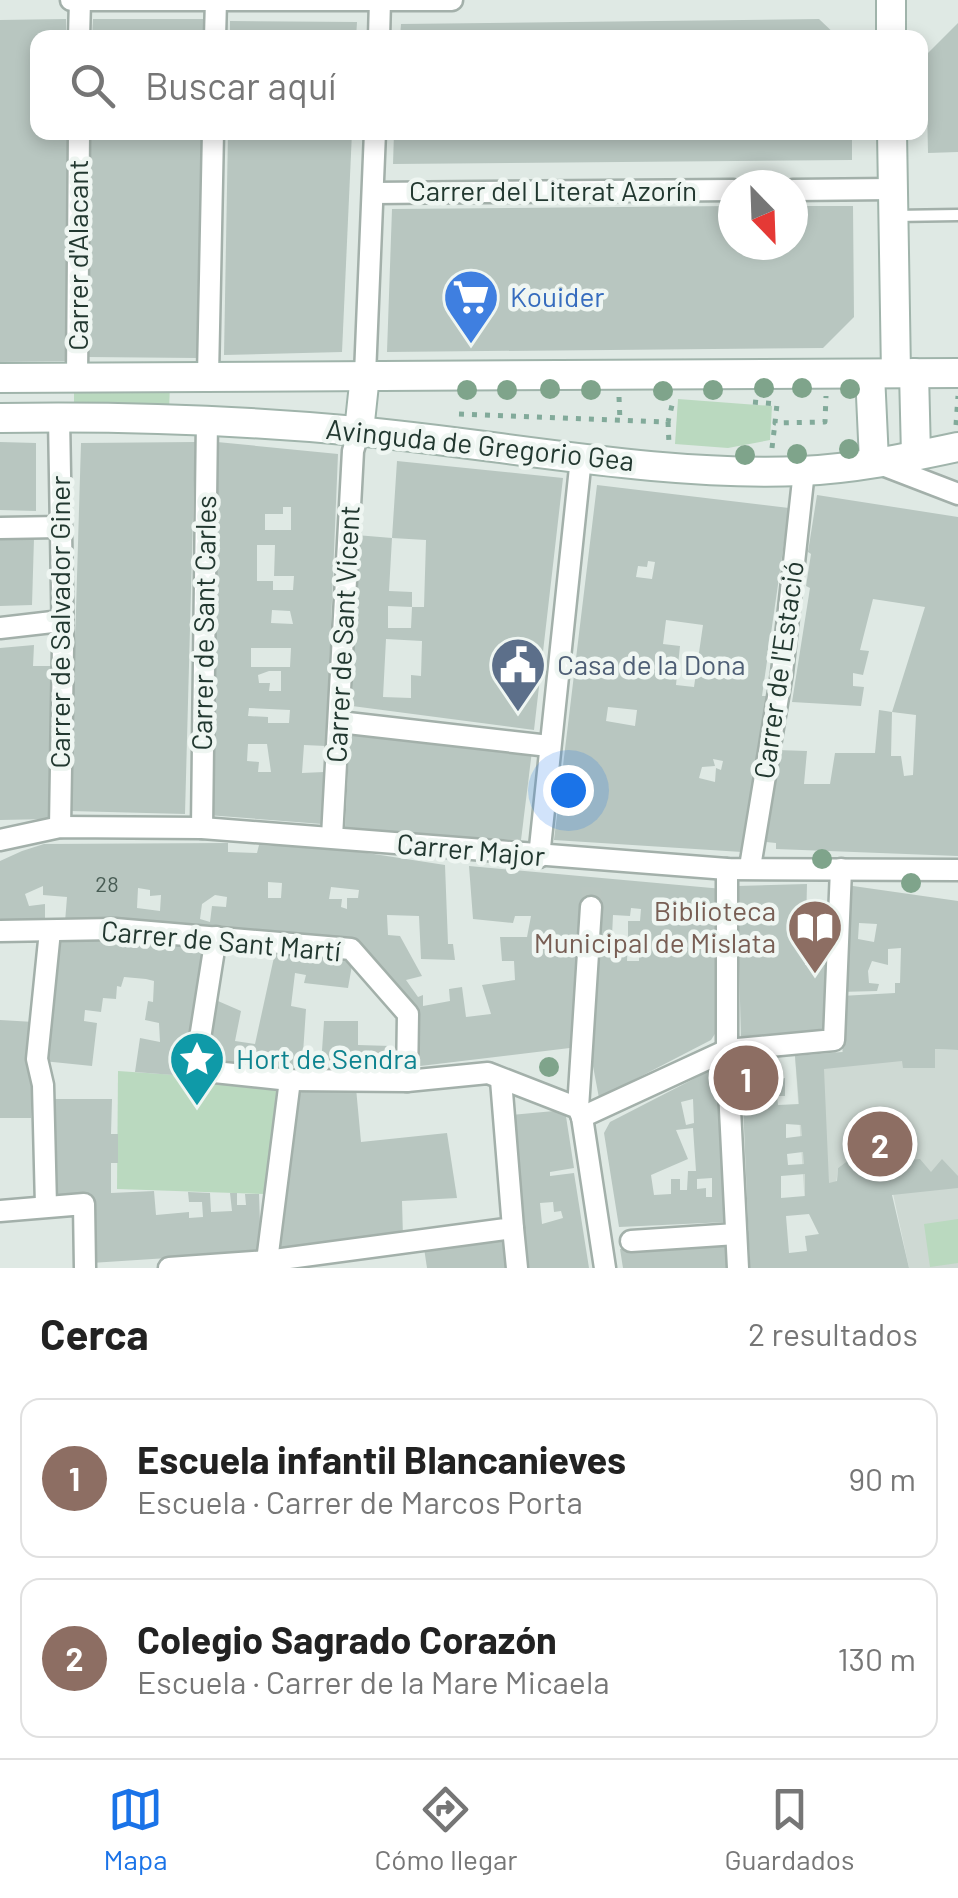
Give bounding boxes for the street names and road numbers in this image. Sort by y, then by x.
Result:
street label: Carrer d'Alacant [60,159,94,351]
street label: Carrer del Literat Azorín [409,173,697,207]
street label: Avinguda de Gregorio Gea [324,411,636,477]
street label: Carrer de Salvador Giner [42,476,76,768]
street label: Carrer de Sant Carles [184,495,222,751]
street label: Carrer de Sant Vicent [318,504,366,764]
street label: Carrer de l'Estació [746,559,810,781]
street label: Carrer Major [396,826,547,872]
street label: Carrer de Sant Martí [100,913,342,967]

